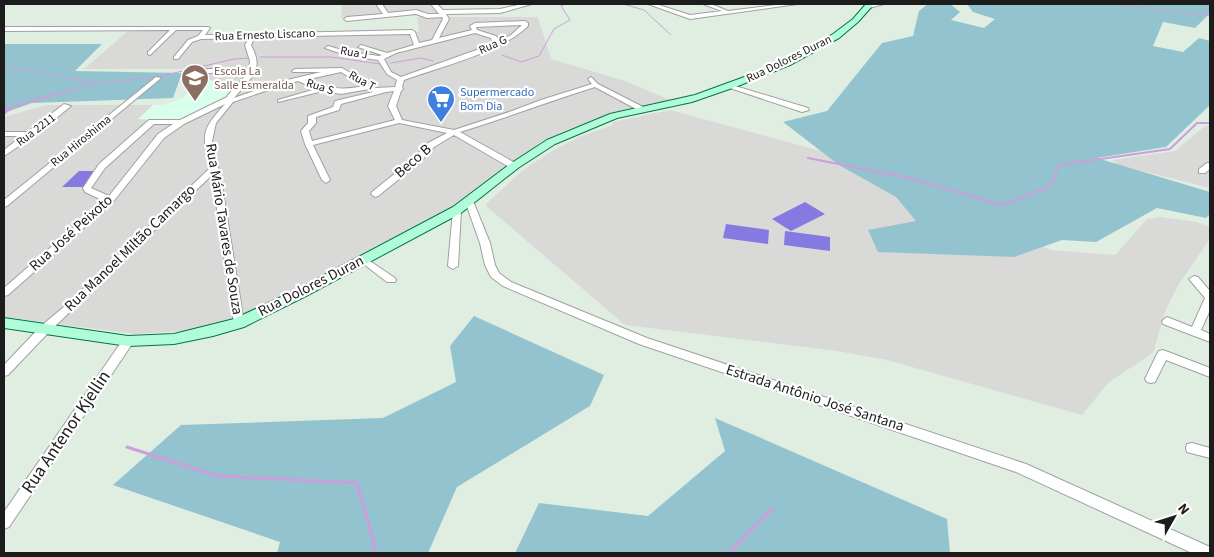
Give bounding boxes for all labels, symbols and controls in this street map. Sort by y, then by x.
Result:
street label: Rua Ernesto Liscano [214,25,316,45]
street label: Rua G [476,31,510,59]
street label: Rua Dolores Duran [743,31,835,87]
street label: Rua J [339,42,369,64]
school or university icon: Escola La Salle Esmeralda [180,63,210,102]
place label: Escola La Salle Esmeralda [214,63,294,94]
street label: Rua T [346,67,379,96]
street label: Rua S [304,75,336,99]
supermarket icon: Supermercado Bom Dia [426,84,456,123]
place label: Supermercado Bom Dia [460,84,534,115]
street label: Rua 2211 [13,109,59,151]
street label: Rua Hiroshima [47,111,115,171]
street label: Beco B [390,139,436,183]
street label: Rua Mário Tavares de Souza [200,142,248,316]
street label: Rua Manoel Miltão Camargo [60,180,200,316]
street label: Rua José Peixoto [25,190,117,276]
street label: Rua Dolores Duran [254,250,368,322]
street label: Estrada Antônio José Santana [723,359,907,437]
street label: Rua Antenor Kjellin [15,365,117,499]
north arrow [1149,492,1199,542]
text: N [1173,500,1194,519]

